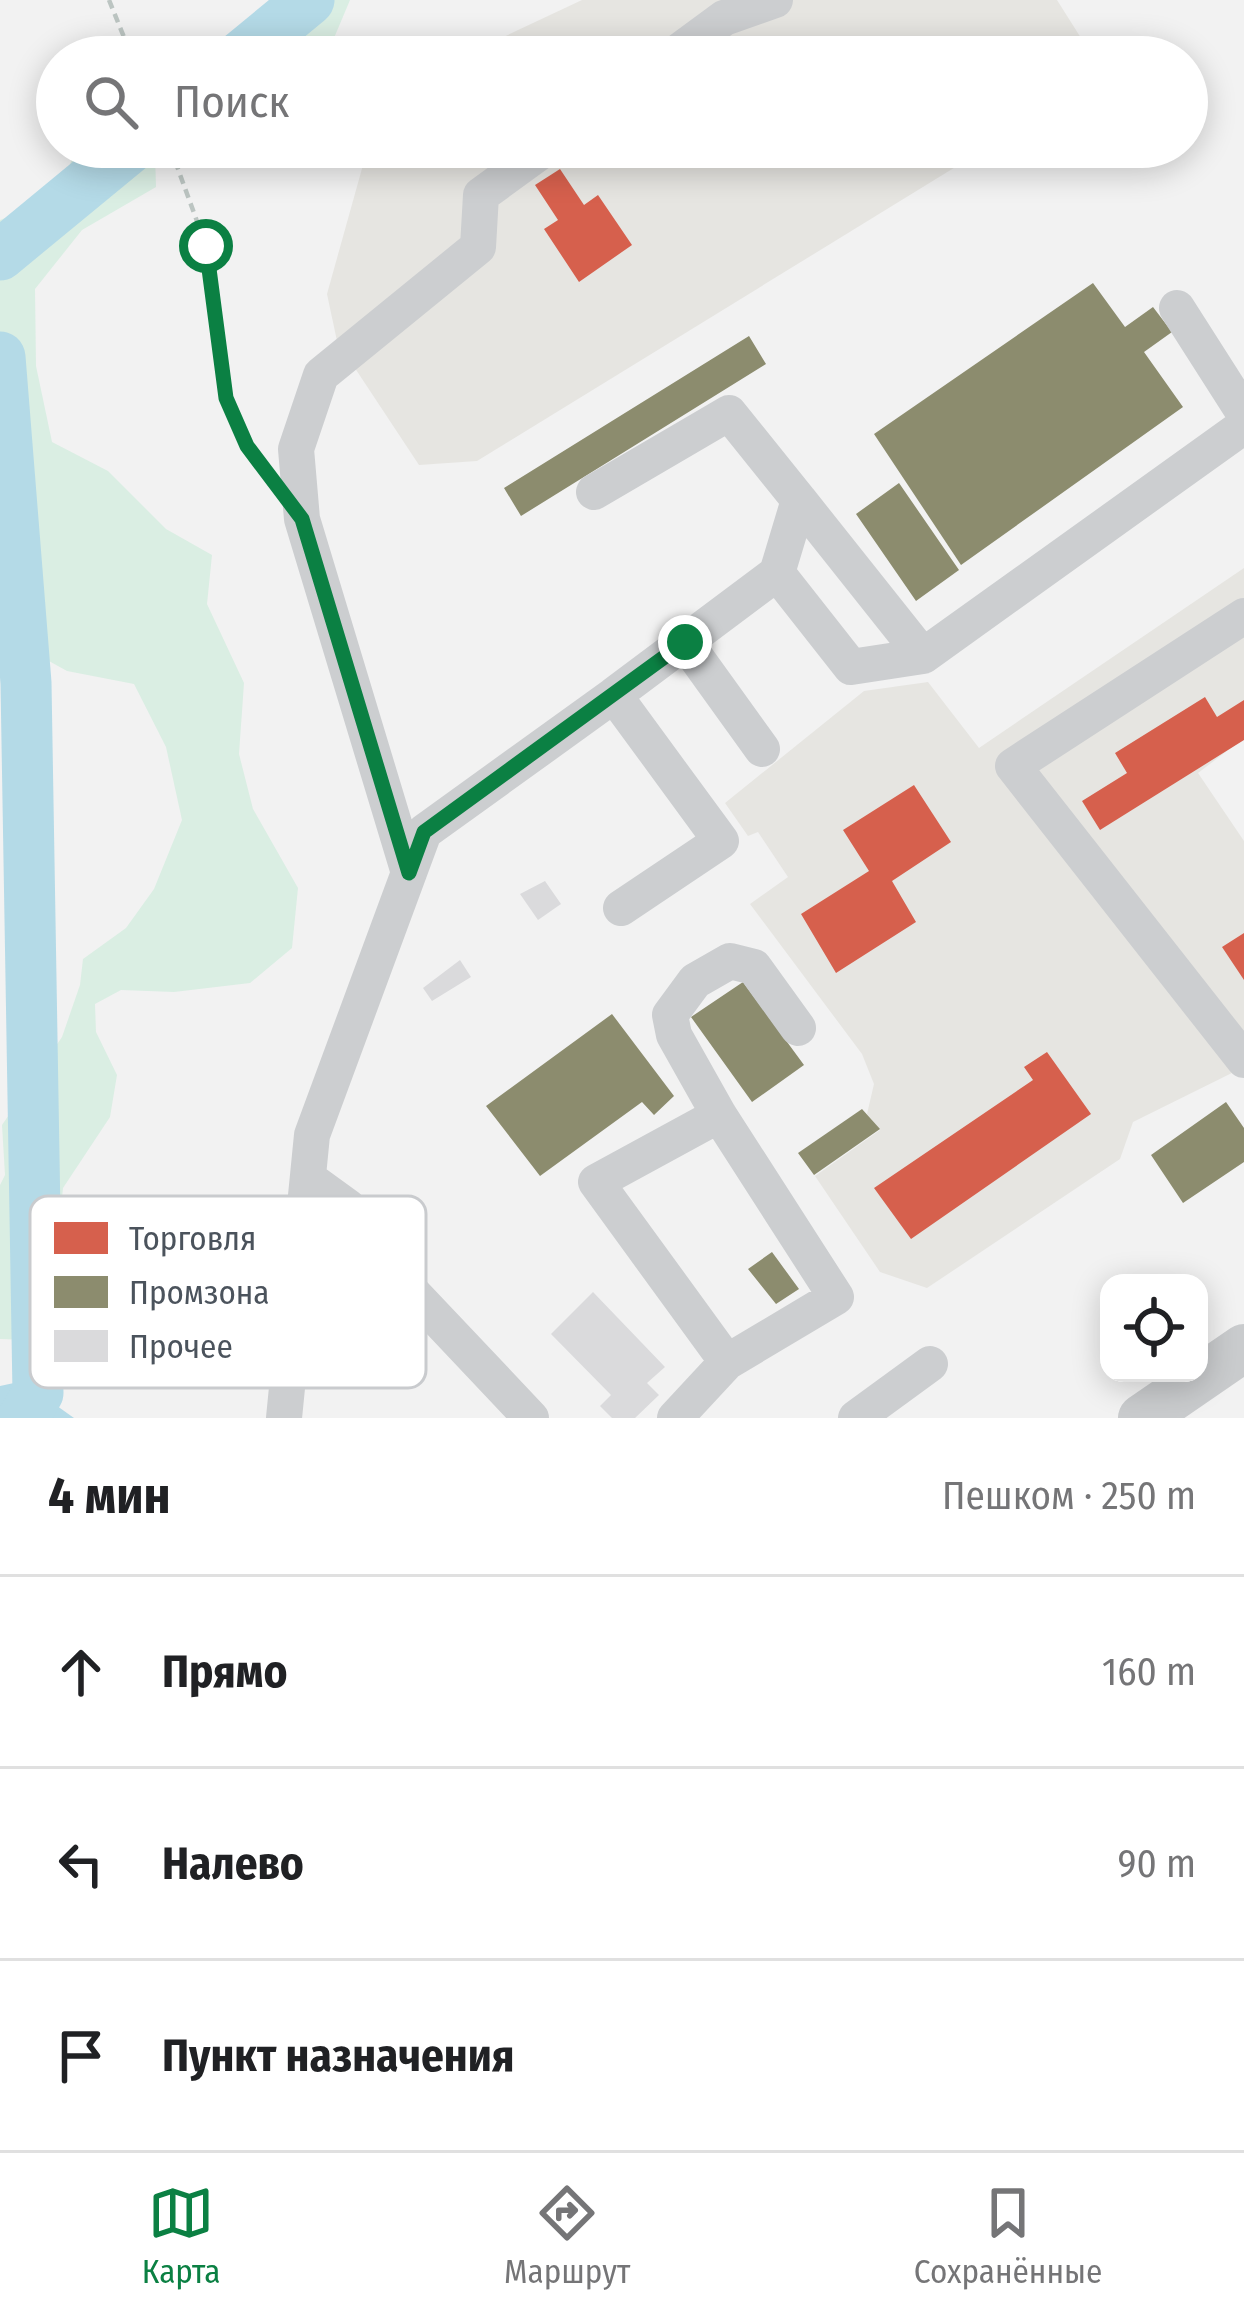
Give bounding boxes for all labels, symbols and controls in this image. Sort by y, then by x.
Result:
search box [36,36,1208,168]
icon: search [78,69,144,135]
text: Поиск [174,75,289,129]
route start [179,219,233,273]
route end [658,615,712,669]
legend [30,1196,426,1388]
text: Торговля [129,1219,256,1259]
text: Промзона [129,1273,270,1313]
map controls [1100,1274,1208,1382]
button: locate [1100,1274,1208,1382]
text: Прочее [129,1327,233,1367]
text: 4 мин [48,1465,171,1527]
text: Пешком · 250 m [942,1473,1196,1519]
icon: ahead [48,1639,114,1705]
text: Прямо [162,1645,287,1699]
text: 160 m [1102,1649,1196,1695]
icon: left [48,1831,114,1897]
text: Налево [162,1837,304,1891]
text: 90 m [1118,1841,1196,1887]
icon: arrive [48,2023,114,2089]
text: Пункт назначения [162,2029,515,2083]
tab: Карта [142,2180,221,2292]
tab: Маршрут [504,2180,630,2292]
tab: Сохранённые [914,2180,1102,2292]

